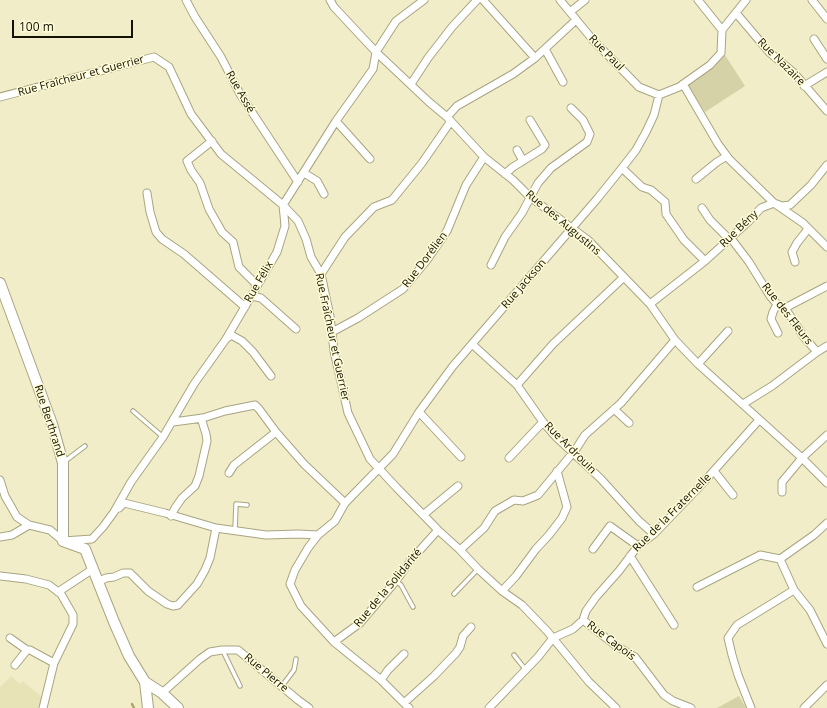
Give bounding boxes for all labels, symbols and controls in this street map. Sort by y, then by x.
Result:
scale bar [14,12,135,38]
text: 100 m [19,18,54,35]
street label: Rue Paul [586,32,626,74]
street label: Rue Nazaire [755,36,807,88]
street label: Rue Fraîcheur et Guerrier [16,53,146,99]
street label: Rue Assé [223,69,257,115]
street label: Rue des Augustins [523,188,603,258]
street label: Rue Bény [717,208,761,250]
street label: Rue Dorélien [400,230,450,290]
street label: Rue Jackson [499,257,549,311]
street label: Rue Félix [242,259,276,305]
street label: Rue Fraîcheur et Guerrier [312,272,352,402]
street label: Rue des Fleurs [759,281,815,347]
street label: Rue Berthrand [31,383,67,459]
street label: Rue Ardrouin [541,419,599,477]
street label: Rue de la Fraternelle [630,471,714,555]
street label: Rue de la Solidarité [351,546,425,630]
street label: Rue Capois [584,619,638,663]
street label: Rue Pierre [241,651,291,695]

